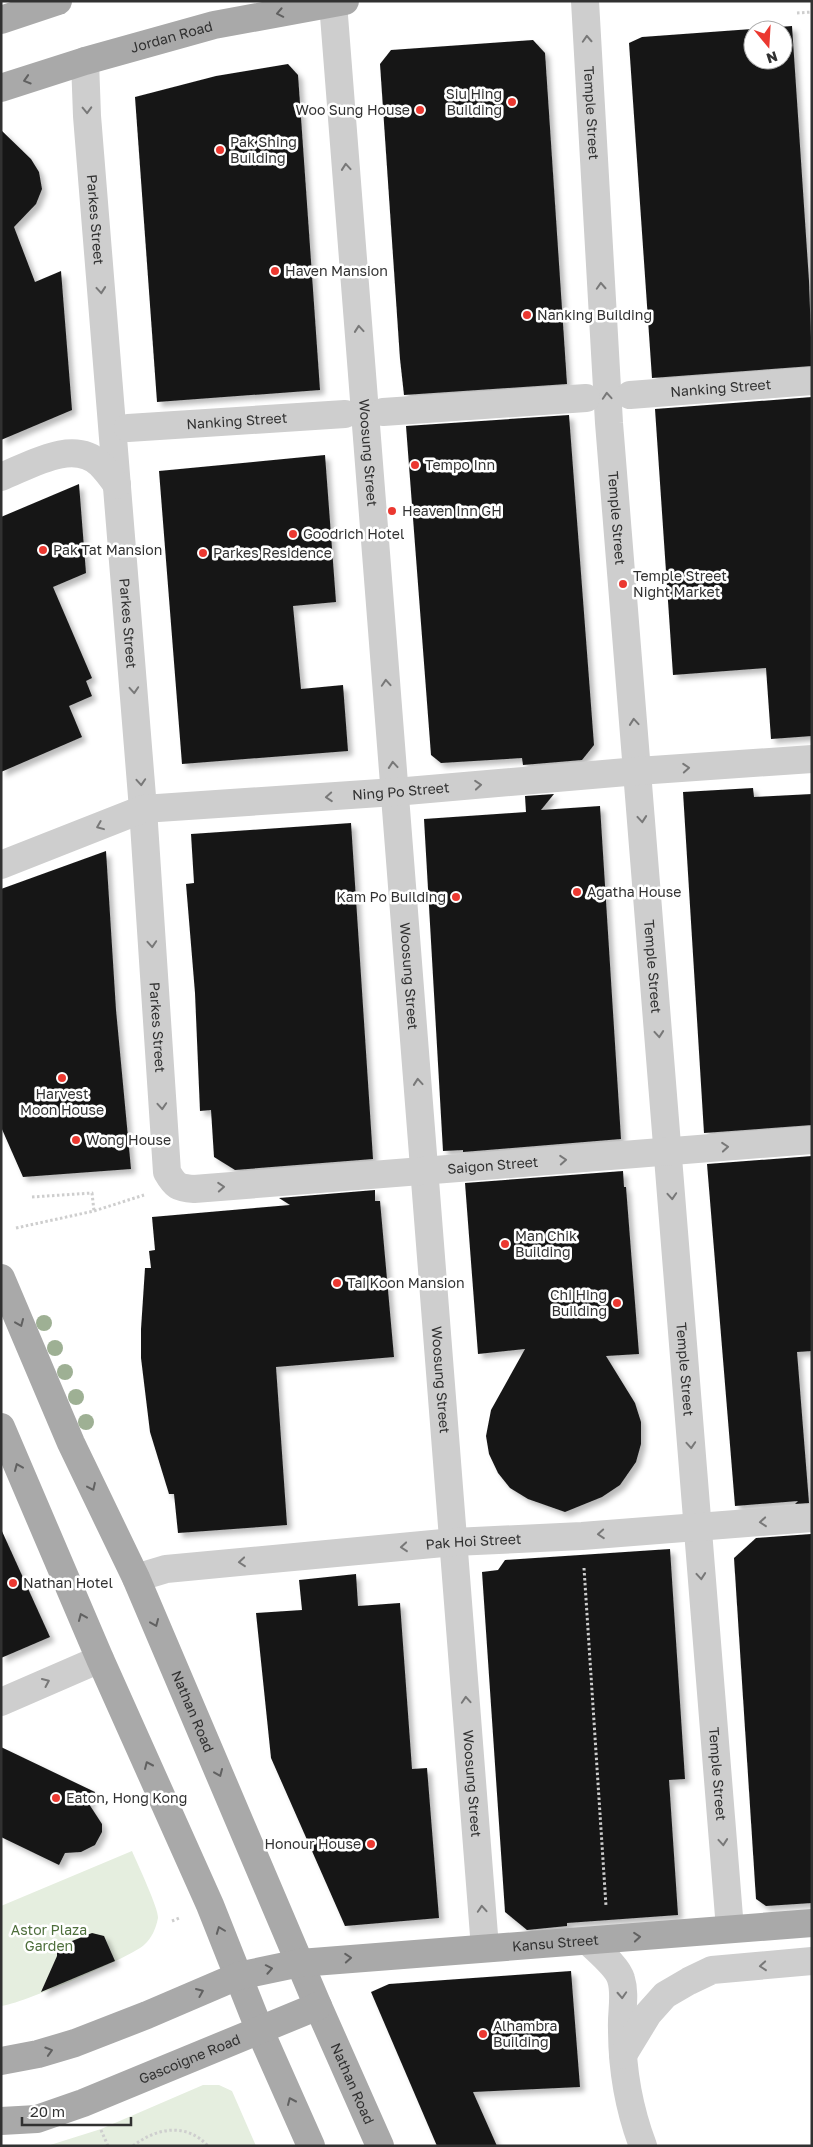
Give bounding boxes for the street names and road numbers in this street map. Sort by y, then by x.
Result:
street label: Jordan Road [128,17,214,56]
street label: Temple Street [581,65,603,160]
street label: Parkes Street [84,174,108,265]
street label: Nanking Street [670,375,772,400]
street label: Woosung Street [356,398,381,507]
street label: Nanking Street [186,409,288,432]
street label: Temple Street [605,470,629,566]
street label: Parkes Street [116,577,141,669]
street label: Ning Po Street [351,778,450,803]
street label: Temple Street [641,919,665,1014]
street label: Woosung Street [397,922,422,1030]
street label: Parkes Street [146,981,169,1073]
street label: Saigon Street [447,1153,539,1177]
street label: Temple Street [673,1322,698,1417]
street label: Woosung Street [428,1325,454,1434]
street label: Pak Hoi Street [425,1530,522,1553]
street label: Nathan Road [168,1668,218,1755]
street label: Temple Street [706,1726,730,1821]
street label: Woosung Street [460,1729,485,1838]
street label: Kansu Street [511,1931,599,1954]
street label: Gascoigne Road [136,2030,243,2087]
street label: Nathan Road [327,2040,378,2127]

